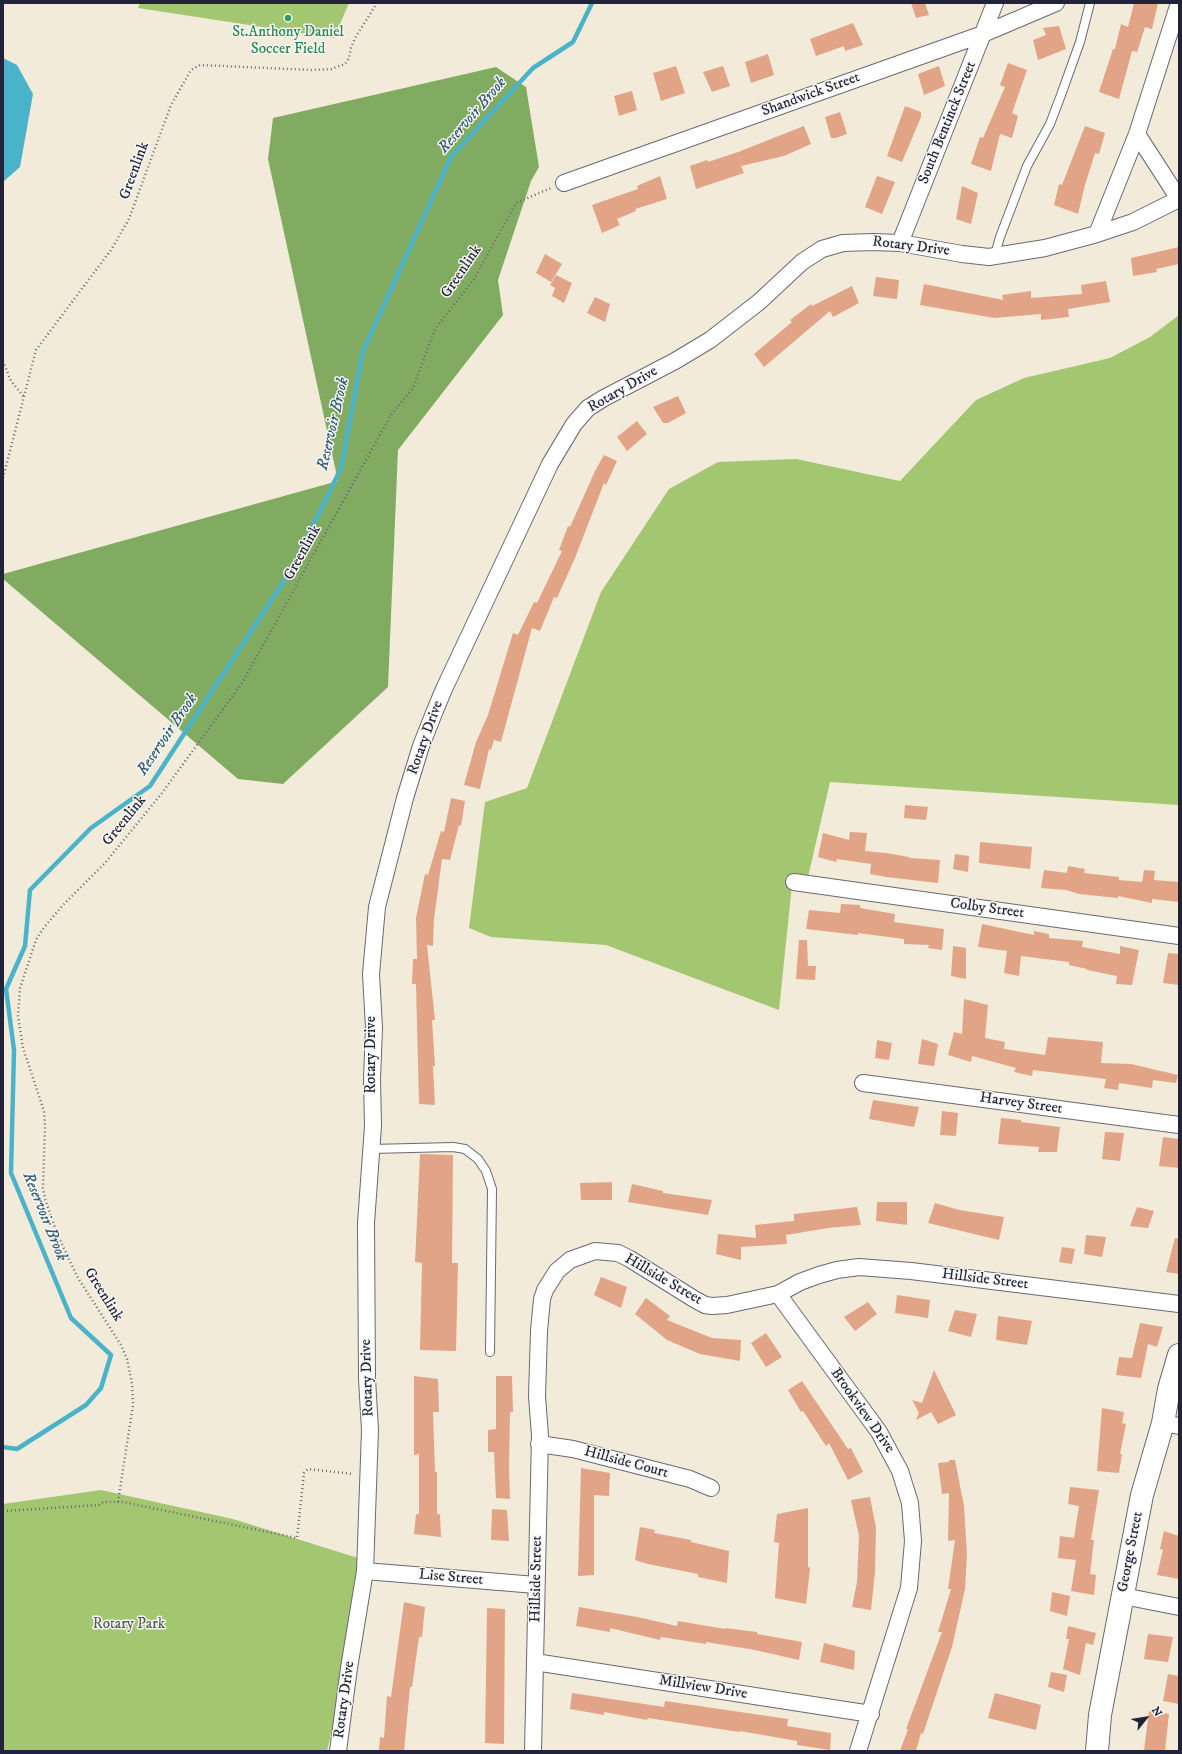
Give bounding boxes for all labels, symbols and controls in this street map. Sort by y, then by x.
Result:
marker: St.Anthony Daniel Soccer Field [283,13,293,23]
place label: St.Anthony Daniel Soccer Field [232,24,344,59]
street label: South Bentinck Street [915,59,981,187]
street label: Shandwick Street [759,69,863,121]
water label: Reservoir Brook [435,74,511,158]
street label: Greenlink [116,140,154,202]
street label: Rotary Drive [871,233,951,261]
street label: Greenlink [438,242,486,302]
street label: Rotary Drive [585,363,661,417]
water label: Reservoir Brook [314,376,354,472]
street label: Greenlink [281,522,325,584]
water label: Reservoir Brook [134,691,202,779]
street label: Rotary Drive [404,698,448,778]
street label: Greenlink [99,792,151,850]
street label: Colby Street [949,895,1025,923]
street label: Rotary Drive [363,1016,381,1094]
street label: Harvey Street [978,1089,1064,1119]
water label: Reservoir Brook [17,1170,71,1264]
street label: Hillside Street [621,1251,705,1309]
street label: Greenlink [79,1265,127,1325]
street label: Hillside Street [941,1266,1029,1294]
street label: Rotary Drive [358,1339,378,1417]
street label: Brookview Drive [826,1365,898,1457]
street label: Hillside Court [582,1443,670,1483]
street label: George Street [1114,1510,1148,1594]
street label: Hillside Street [527,1535,547,1623]
street label: Lise Street [418,1566,484,1590]
park label: Rotary Park [93,1616,165,1634]
street label: Rotary Drive [331,1660,359,1740]
street label: Millview Drive [657,1672,749,1704]
north arrow [1126,1698,1166,1738]
text: N [1148,1705,1165,1719]

